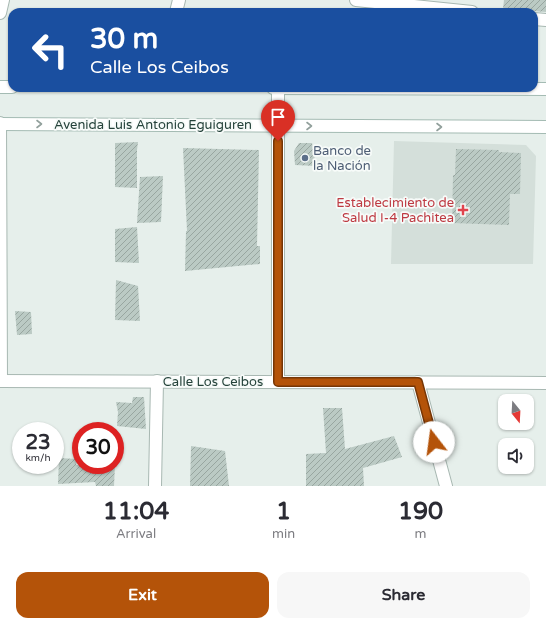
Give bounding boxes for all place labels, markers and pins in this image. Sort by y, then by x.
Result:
pin [261,100,295,141]
place label: Banco de la Nación [313,143,371,174]
marker: Banco de la Nación [300,153,310,163]
place label: Establecimiento de Salud I-4 Pachitea [336,195,454,226]
marker: Establecimiento de Salud I-4 Pachitea [457,204,469,216]

